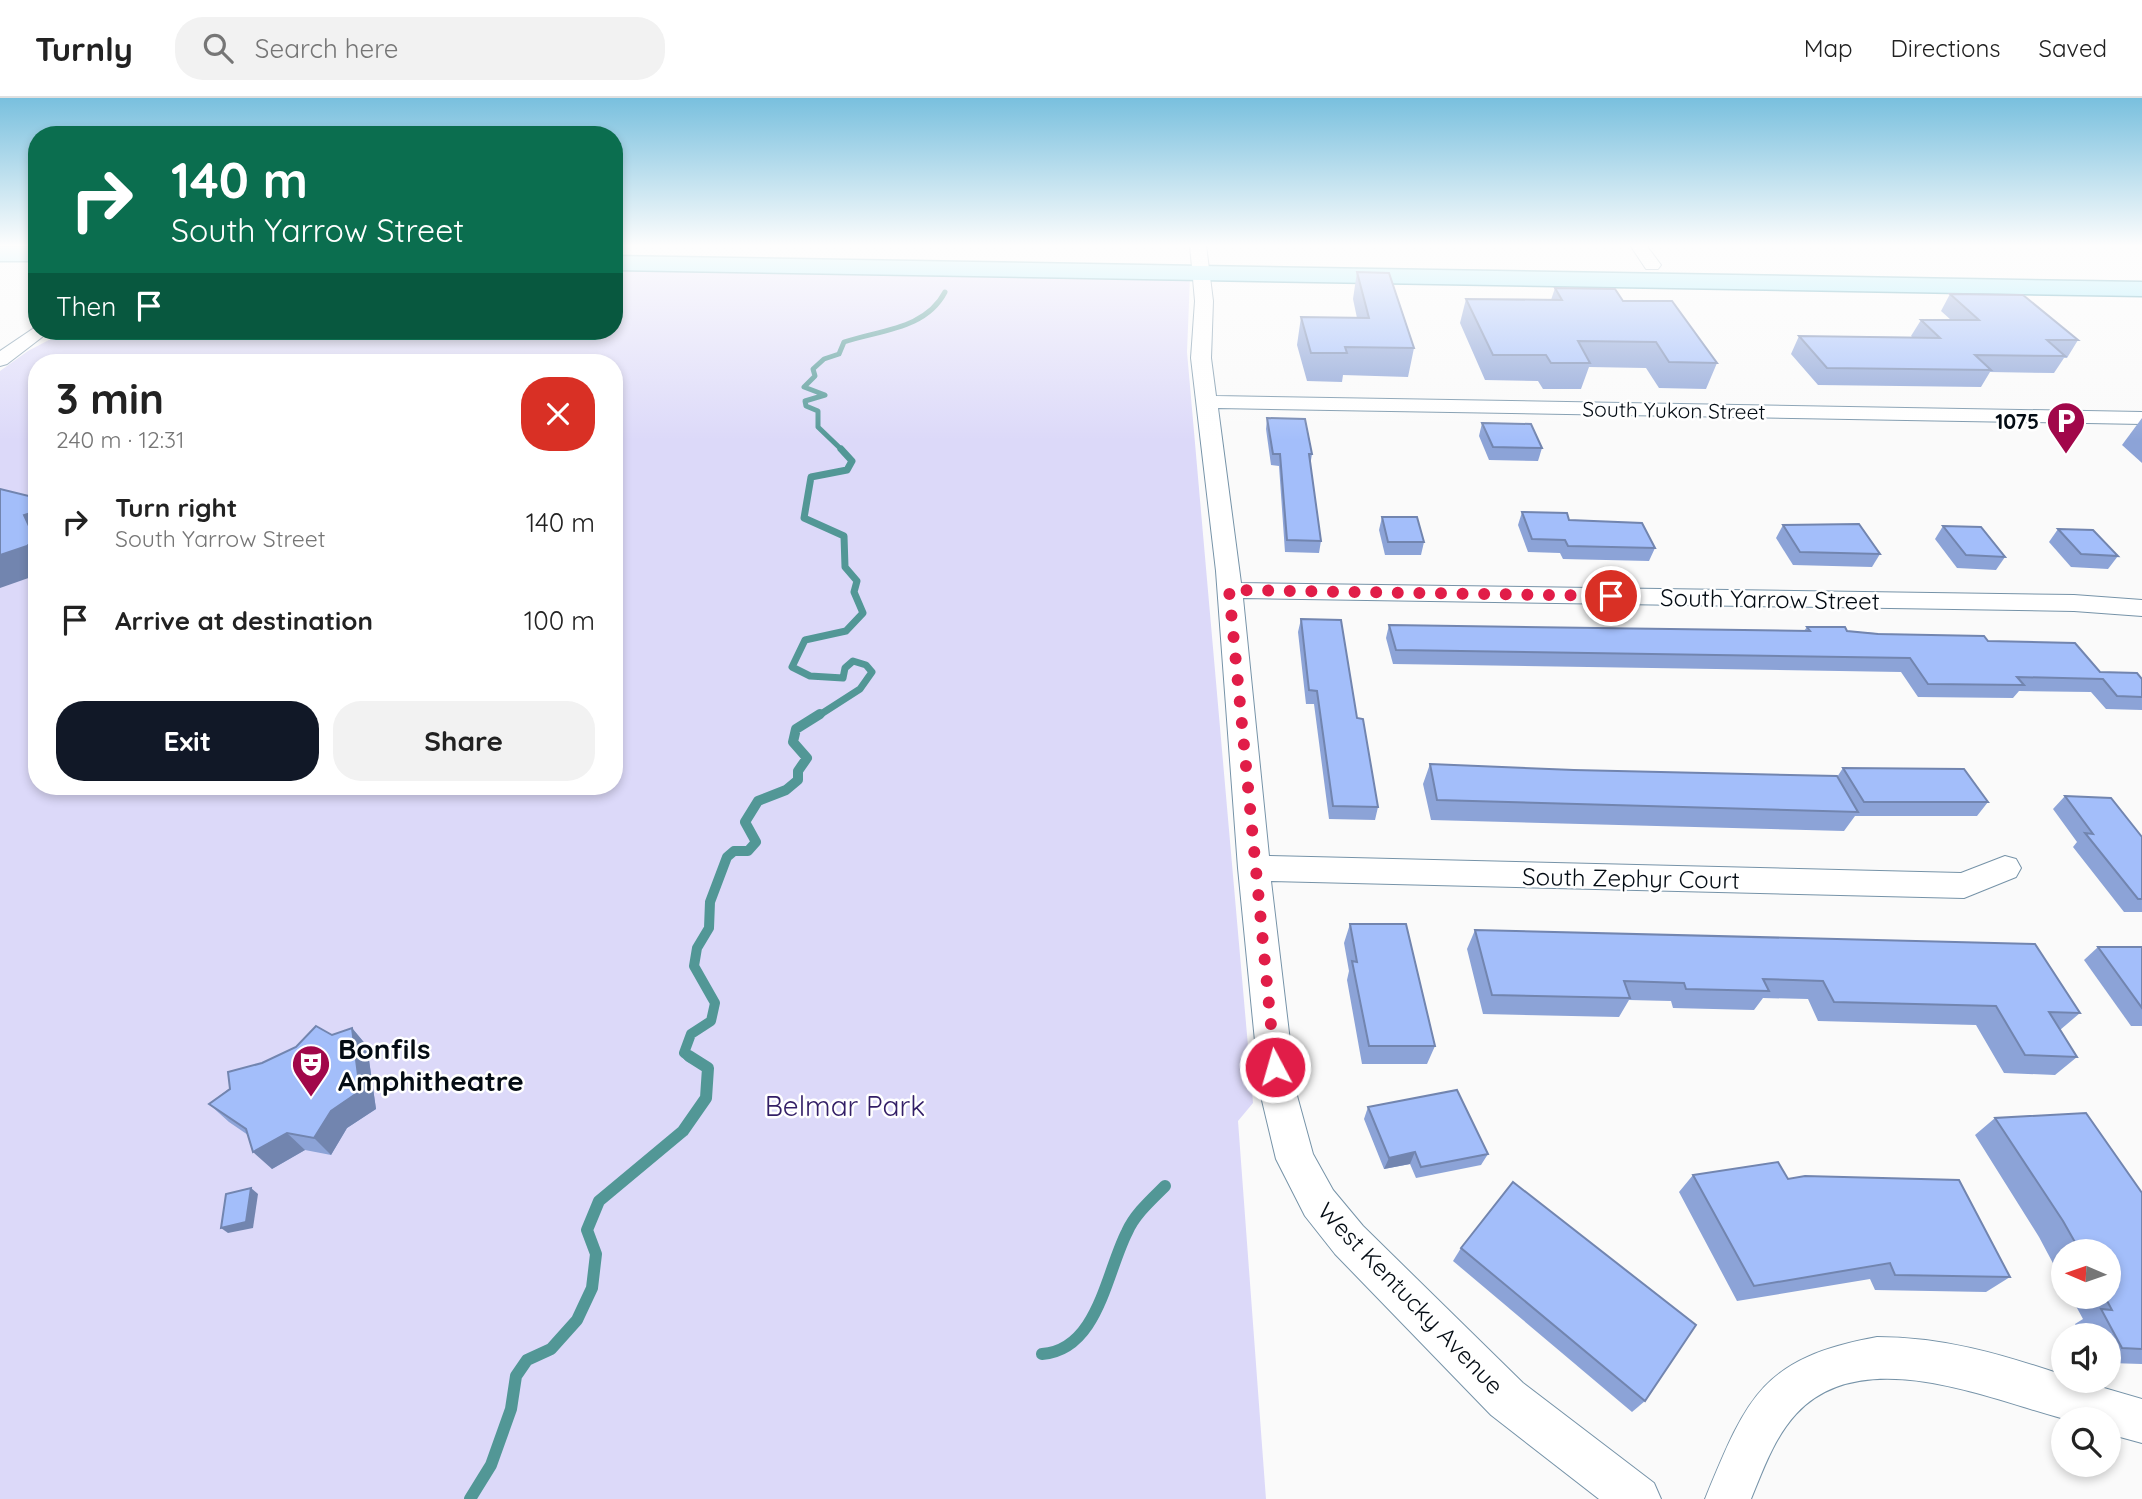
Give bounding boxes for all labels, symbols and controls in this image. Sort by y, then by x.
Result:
search box [175,17,665,80]
text: Turnly [35,28,133,69]
icon: search [199,29,237,67]
text: Search here [255,32,398,65]
text: Map [1804,33,1853,63]
text: Directions [1891,33,2001,63]
text: Saved [2039,33,2107,63]
text: 140 m [171,149,308,210]
icon: right [56,154,147,245]
text: South Yarrow Street [171,210,464,250]
icon: arrive [130,287,168,325]
text: Then [56,290,116,323]
text: 3 min [56,372,164,425]
button: close [521,377,595,451]
street label: South Yukon Street [1582,395,1766,425]
parking icon: 1075 [2045,400,2087,455]
place label: 1075 [1995,408,2039,434]
text: 240 m · 12:31 [56,425,185,454]
text: Turn right [115,491,237,524]
icon: right [56,503,94,541]
text: 140 m [526,506,595,539]
text: South Yarrow Street [115,524,326,553]
pin [1581,566,1641,626]
icon: arrive [1592,577,1630,615]
street label: South Yarrow Street [1660,582,1880,616]
icon: arrive [56,601,94,639]
text: Arrive at destination [115,604,373,637]
text: 100 m [524,604,595,637]
button: Exit [56,701,319,781]
button: Share [333,701,595,781]
street label: South Zephyr Court [1522,861,1740,895]
position arrow [1238,1030,1312,1104]
place label: Bonfils Amphitheatre [338,1031,524,1098]
theatre icon: Bonfils Amphitheatre [290,1043,332,1098]
park label: Belmar Park [765,1088,925,1123]
street label: West Kentucky Avenue [1312,1196,1510,1400]
north arrow [2051,1239,2121,1309]
map controls [2051,1239,2121,1477]
button: sound [2051,1323,2121,1393]
button: search [2051,1407,2121,1477]

